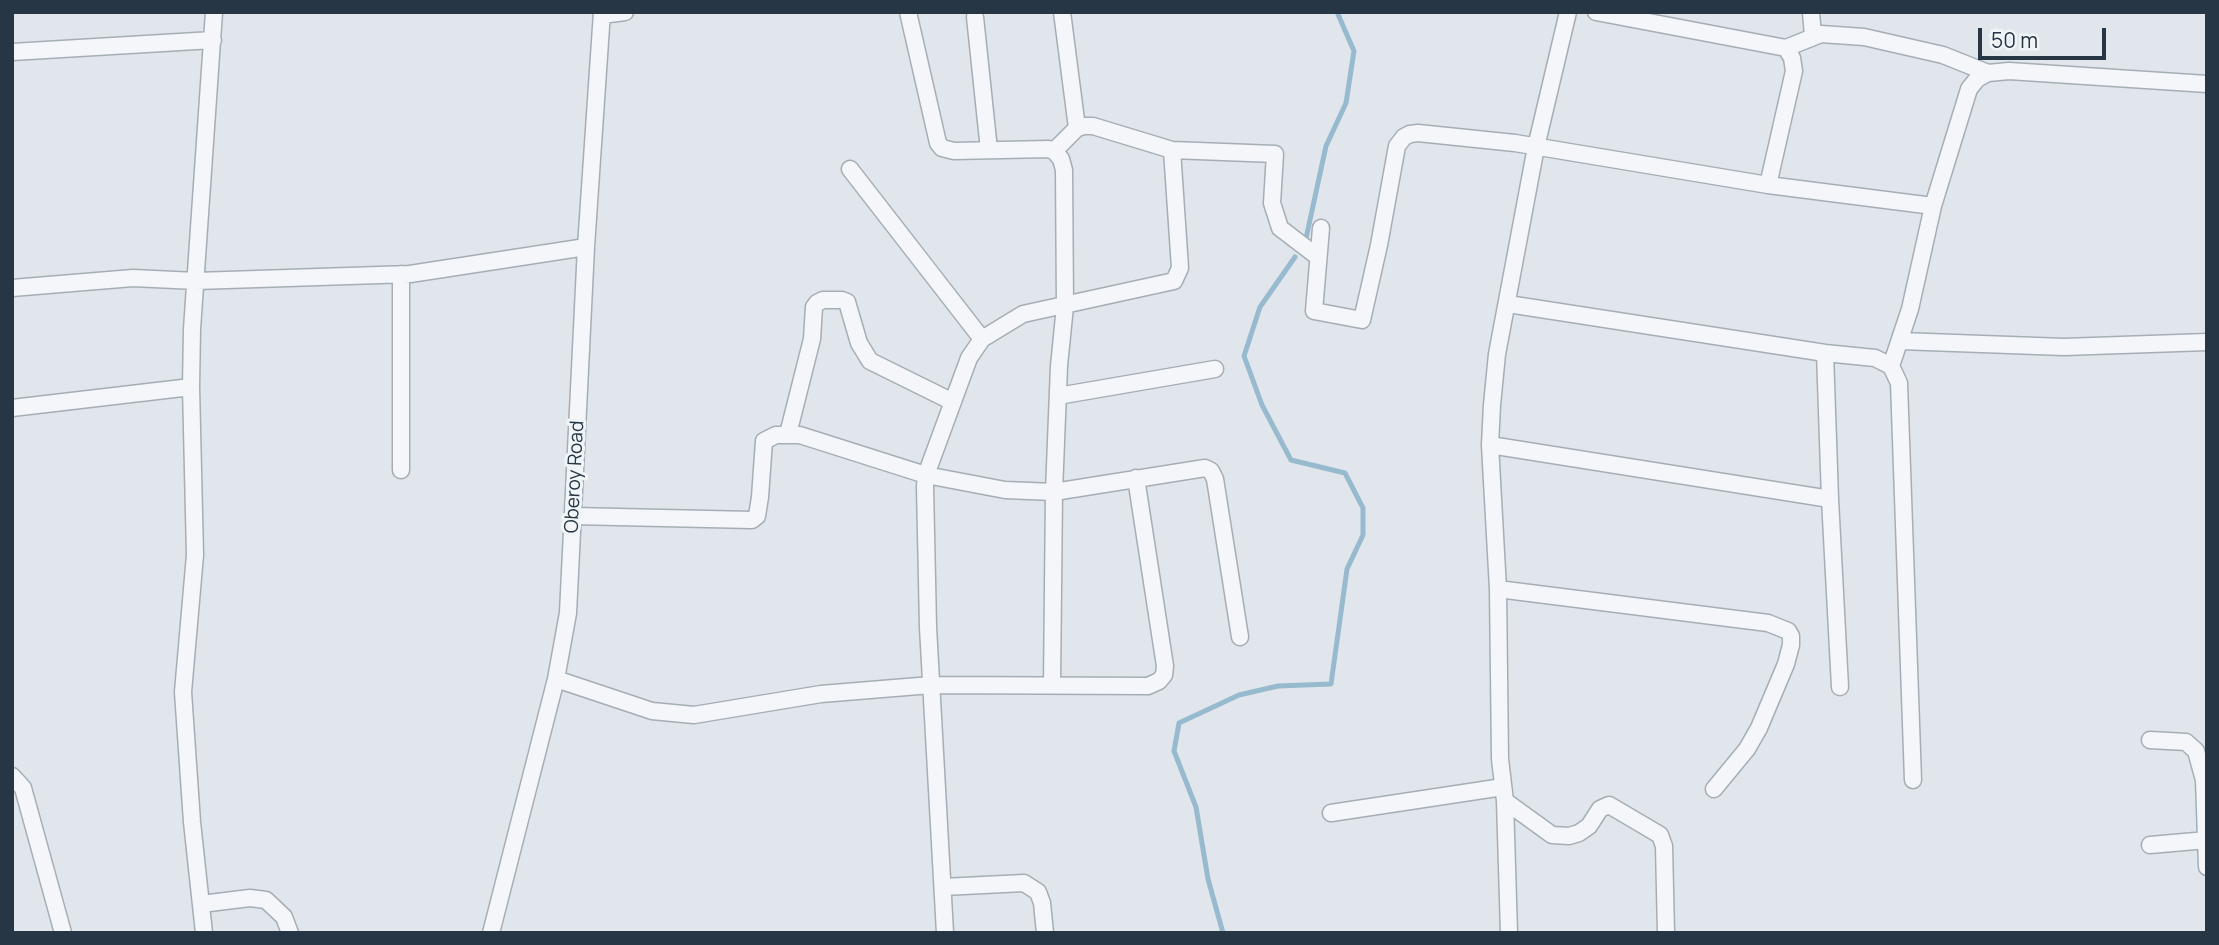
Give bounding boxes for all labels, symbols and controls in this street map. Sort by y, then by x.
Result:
scale bar [1981,14,2109,58]
text: 50 m [1991,26,2038,54]
street label: Oberoy Road [561,420,589,534]

